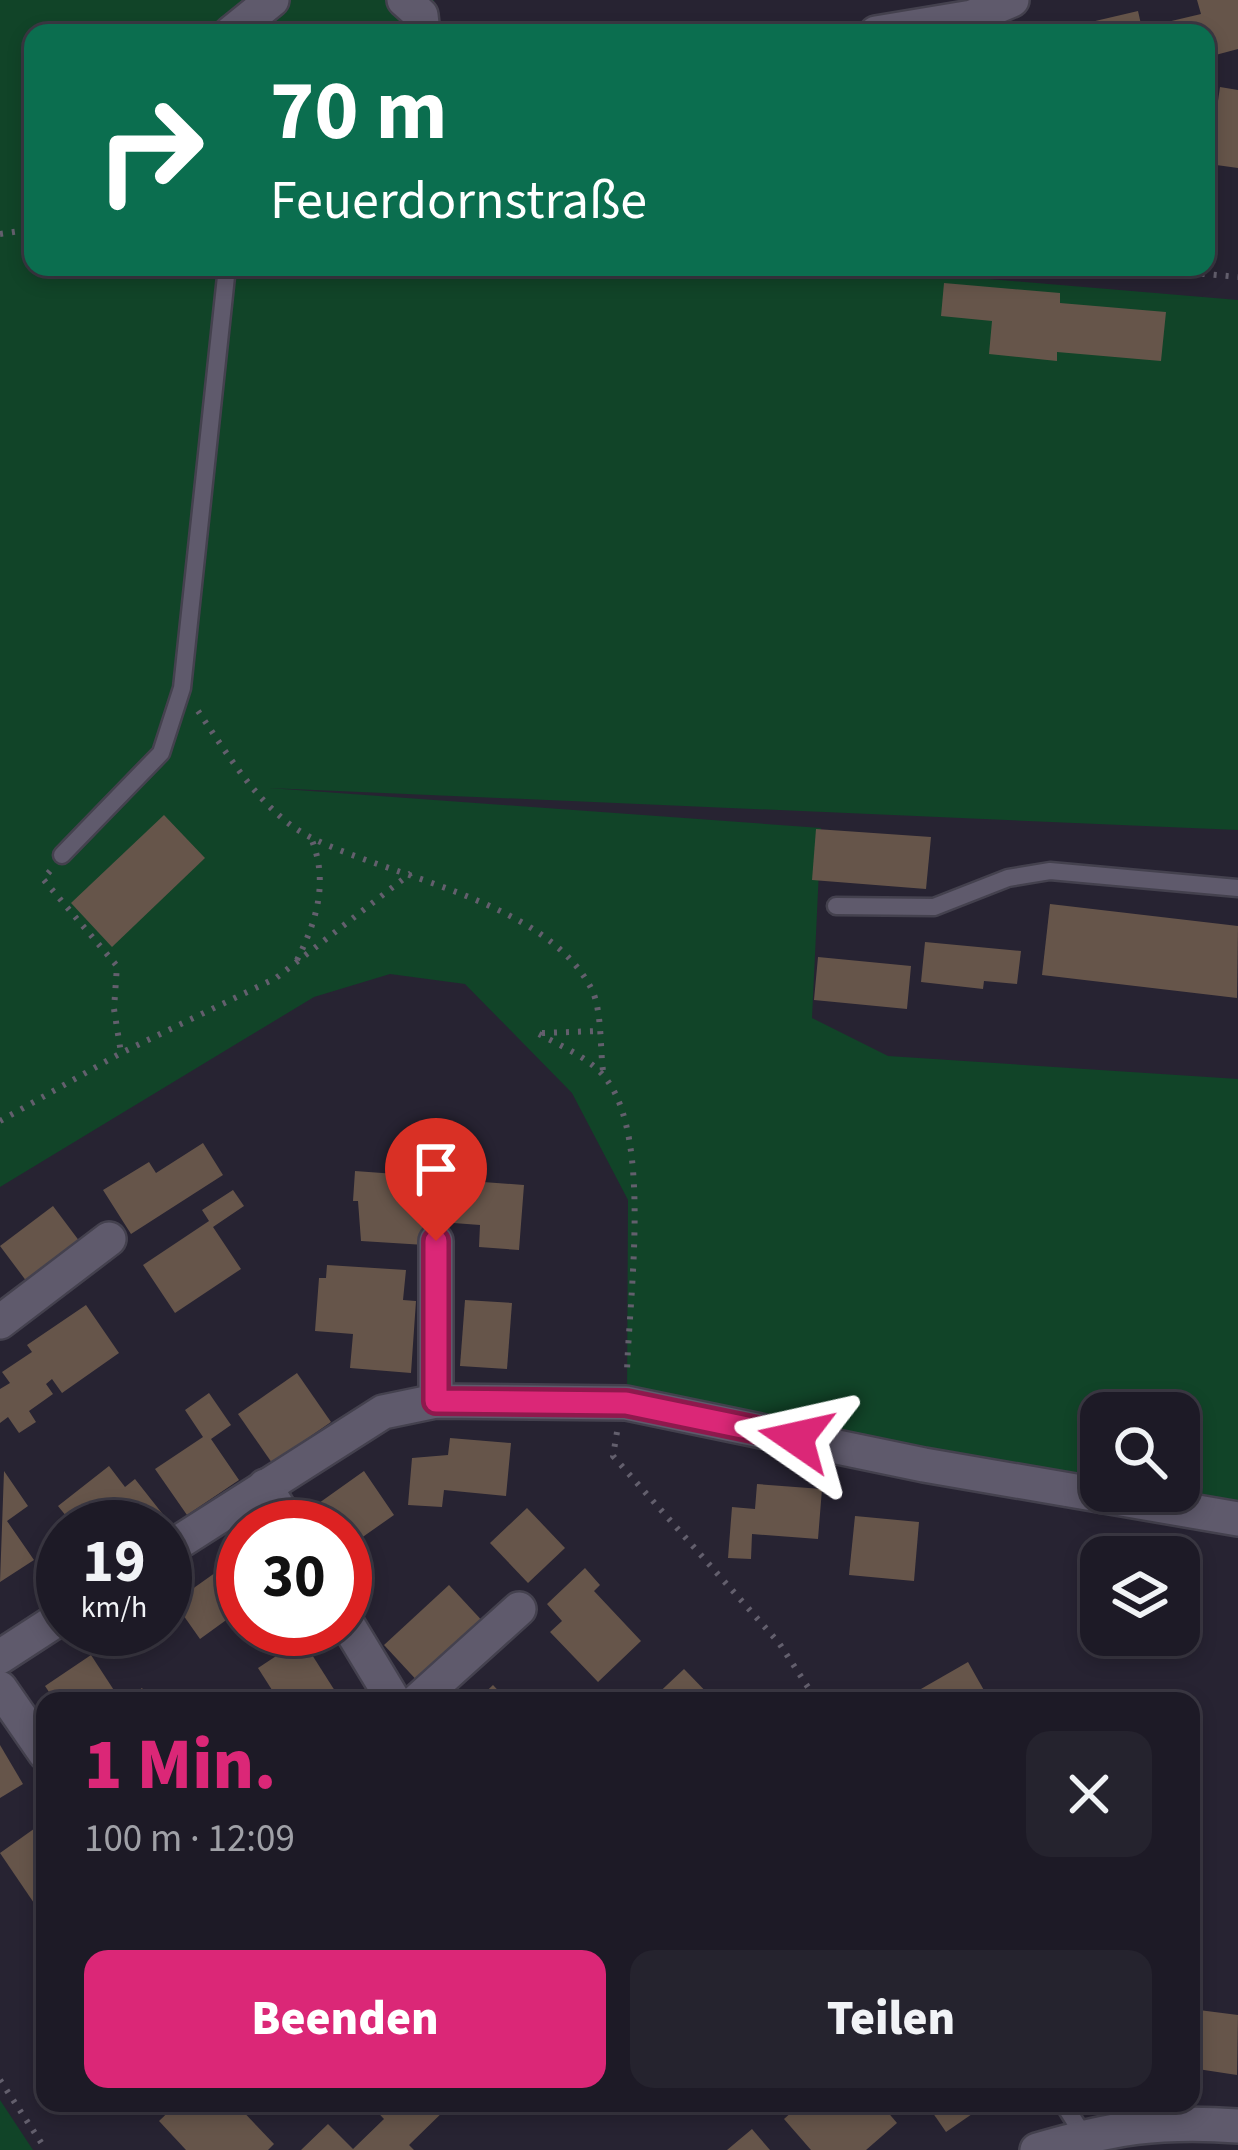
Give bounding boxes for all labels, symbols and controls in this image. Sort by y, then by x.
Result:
text: 70 m [270,52,448,172]
icon: right [72,72,228,228]
text: Feuerdornstraße [270,163,647,240]
pin [385,1118,487,1241]
icon: arrive [403,1136,469,1202]
position arrow [733,1375,859,1501]
map controls [1080,1392,1200,1656]
button: search [1080,1392,1200,1512]
speed limit sign: 30 [216,1500,372,1656]
text: 19 [82,1520,146,1605]
button: layers [1080,1536,1200,1656]
text: km/h [81,1586,147,1629]
text: 1 Min. [84,1714,276,1817]
button: close [1026,1731,1152,1857]
text: 100 m · 12:09 [84,1811,295,1867]
button: Beenden [84,1950,606,2088]
button: Teilen [630,1950,1152,2088]

